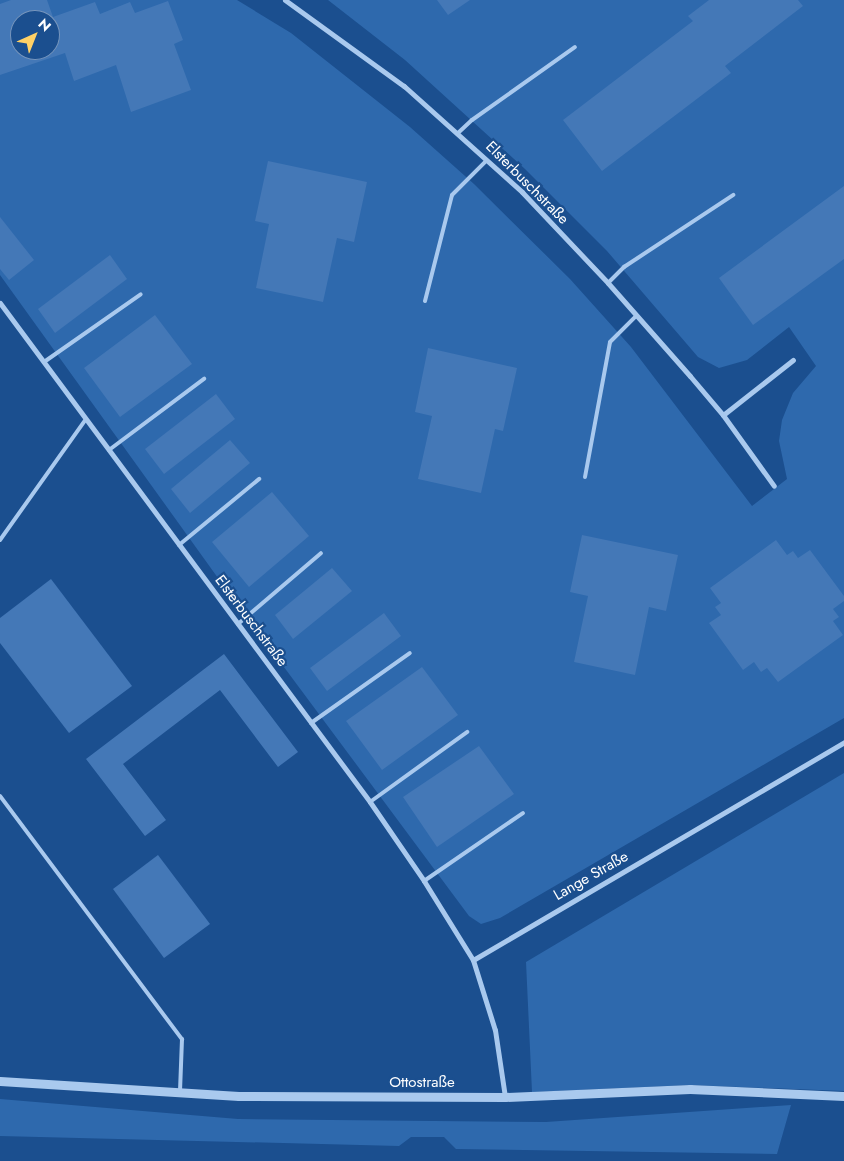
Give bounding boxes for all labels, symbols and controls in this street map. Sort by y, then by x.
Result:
north arrow [10,10,60,60]
text: N [34,14,56,36]
street label: Elsterbuschstraße [482,138,572,228]
street label: Elsterbuschstraße [211,572,291,670]
street label: Lange Straße [551,847,631,905]
street label: Ottostraße [389,1074,455,1092]

